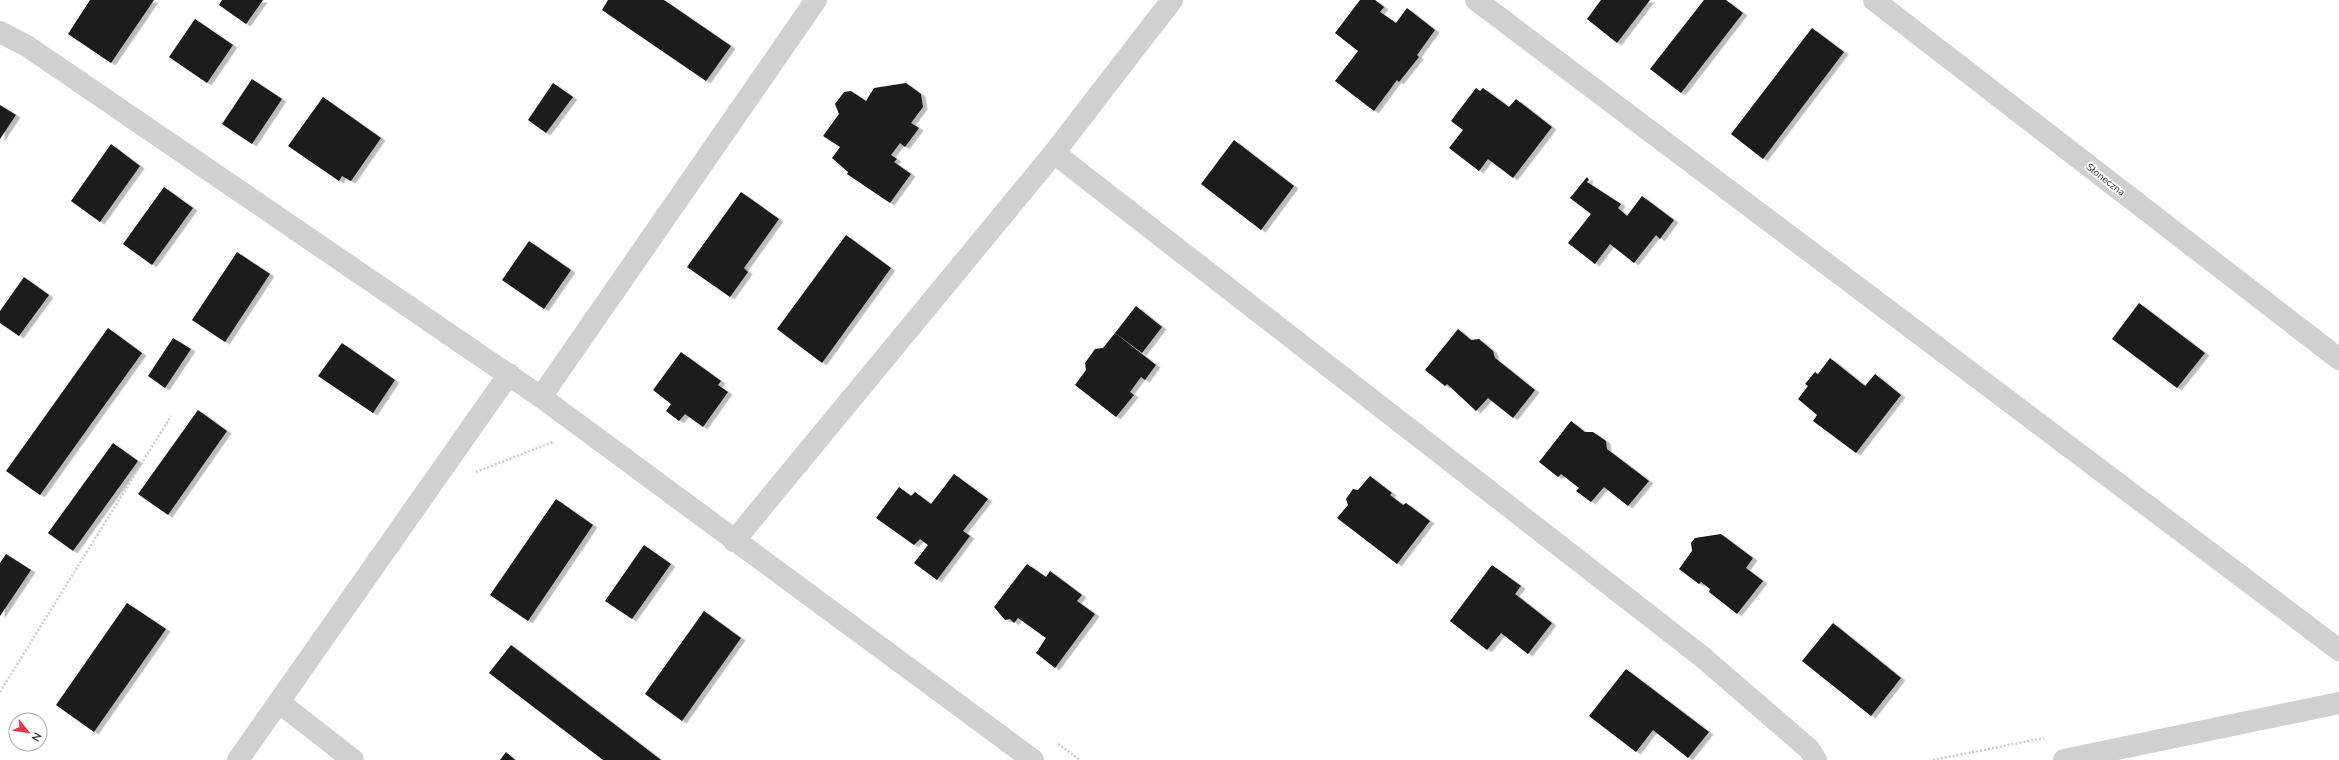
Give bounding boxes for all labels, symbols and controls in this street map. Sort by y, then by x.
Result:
street label: Słoneczna [2083,160,2128,199]
north arrow [8,712,48,752]
text: N [28,729,45,744]

